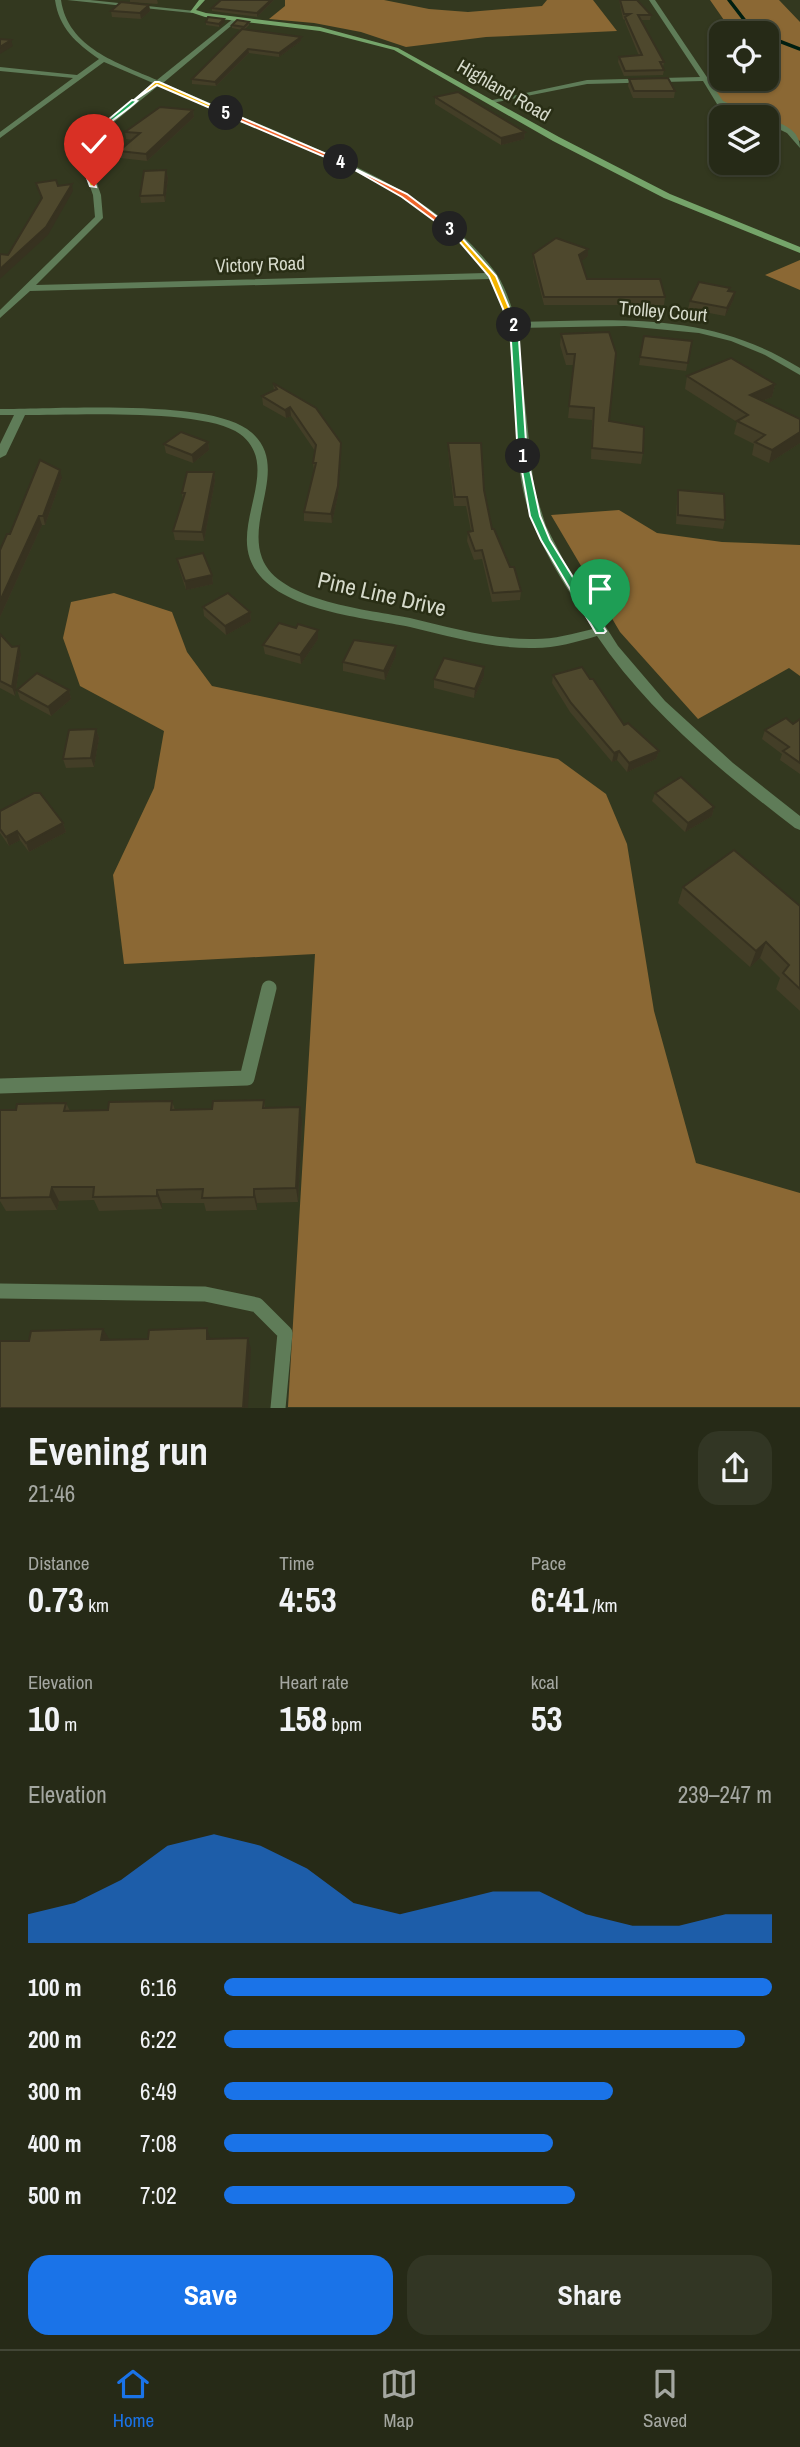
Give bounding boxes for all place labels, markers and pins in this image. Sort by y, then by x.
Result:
pin: 5 [208,96,244,130]
pin [64,114,124,186]
pin: 4 [324,144,358,180]
pin: 3 [433,212,468,246]
pin: 2 [496,308,532,342]
pin: 1 [505,438,540,474]
pin [570,559,630,631]

